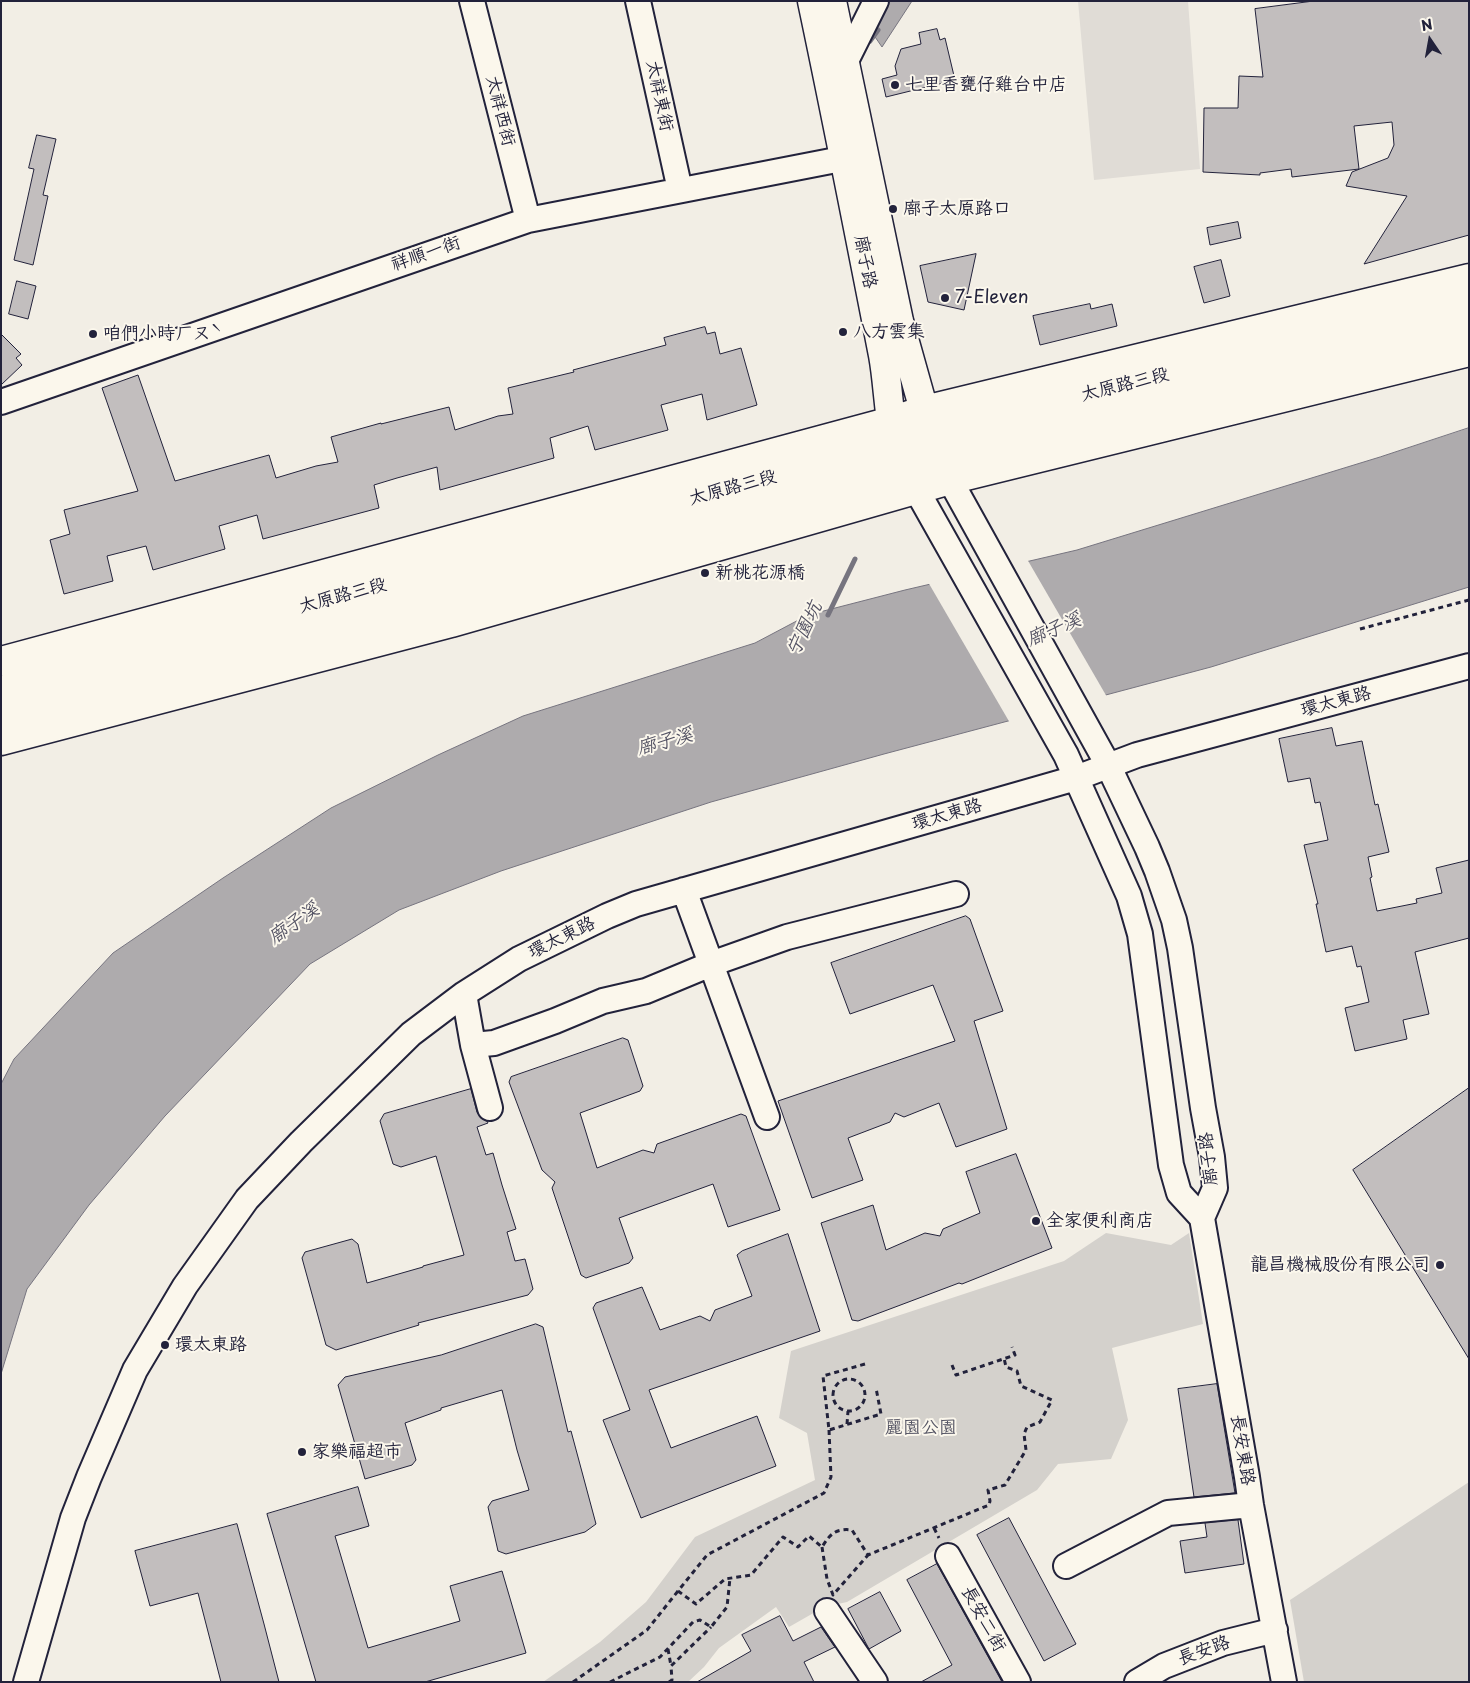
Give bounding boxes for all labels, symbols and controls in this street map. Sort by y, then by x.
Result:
text: N [1419,13,1434,36]
north arrow [1405,15,1455,65]
street label: 太祥東街 [641,59,677,133]
street label: 太祥西街 [481,73,519,149]
place label: 七里香甕仔雞台中店 [905,74,1067,96]
marker: 七里香甕仔雞台中店 [889,79,901,91]
place label: 廍子太原路口 [903,198,1011,220]
marker: 廍子太原路口 [887,203,899,215]
street label: 祥順一街 [388,232,464,276]
street label: 廍子路 [849,233,881,291]
place label: 7-Eleven [955,287,1029,309]
marker: 7-Eleven [939,292,951,304]
place label: 八方雲集 [853,321,925,343]
place label: 咱們小時ㄏㄡˋ [103,323,222,345]
marker: 八方雲集 [837,326,849,338]
marker: 咱們小時ㄏㄡˋ [87,328,99,340]
street label: 太原路三段 [1079,364,1171,406]
street label: 太原路三段 [687,466,779,510]
place label: 新桃花源橋 [715,562,805,584]
marker: 新桃花源橋 [699,567,711,579]
street label: 太原路三段 [297,574,389,618]
water label: 宁園坑 [782,598,828,660]
water label: 廍子溪 [1023,608,1085,652]
street label: 環太東路 [1298,682,1374,722]
water label: 廍子溪 [635,724,695,760]
street label: 環太東路 [909,795,985,835]
water label: 廍子溪 [264,898,324,950]
street label: 環太東路 [525,913,599,963]
street label: 廍子路 [1195,1131,1223,1187]
place label: 全家便利商店 [1046,1210,1154,1232]
marker: 全家便利商店 [1030,1215,1042,1227]
place label: 龍昌機械股份有限公司 [1250,1254,1430,1276]
marker: 龍昌機械股份有限公司 [1434,1259,1446,1271]
place label: 環太東路 [175,1334,247,1356]
marker: 環太東路 [159,1339,171,1351]
street label: 長安東路 [1226,1413,1258,1487]
park label: 麗園公園 [885,1417,957,1439]
place label: 家樂福超市 [312,1441,402,1463]
marker: 家樂福超市 [296,1446,308,1458]
street label: 長安二街 [956,1582,1010,1656]
street label: 長安路 [1175,1632,1233,1670]

